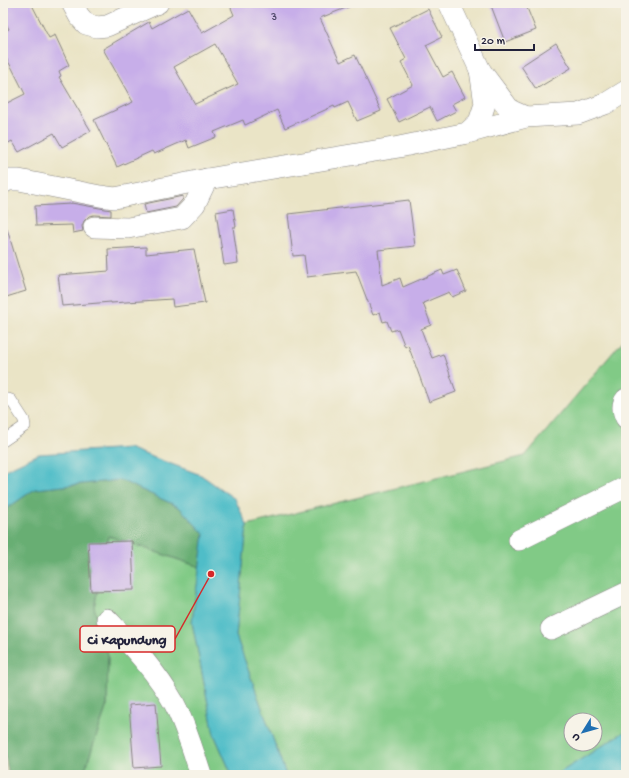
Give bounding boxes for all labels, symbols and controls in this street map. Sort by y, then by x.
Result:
house number: 3 [270,12,277,24]
scale bar [475,26,534,52]
text: 20 m [481,35,506,49]
callout: Ci Kapundung [80,626,175,652]
text: Ci Kapundung [87,633,166,650]
north arrow [563,712,603,752]
text: U [570,730,583,743]

